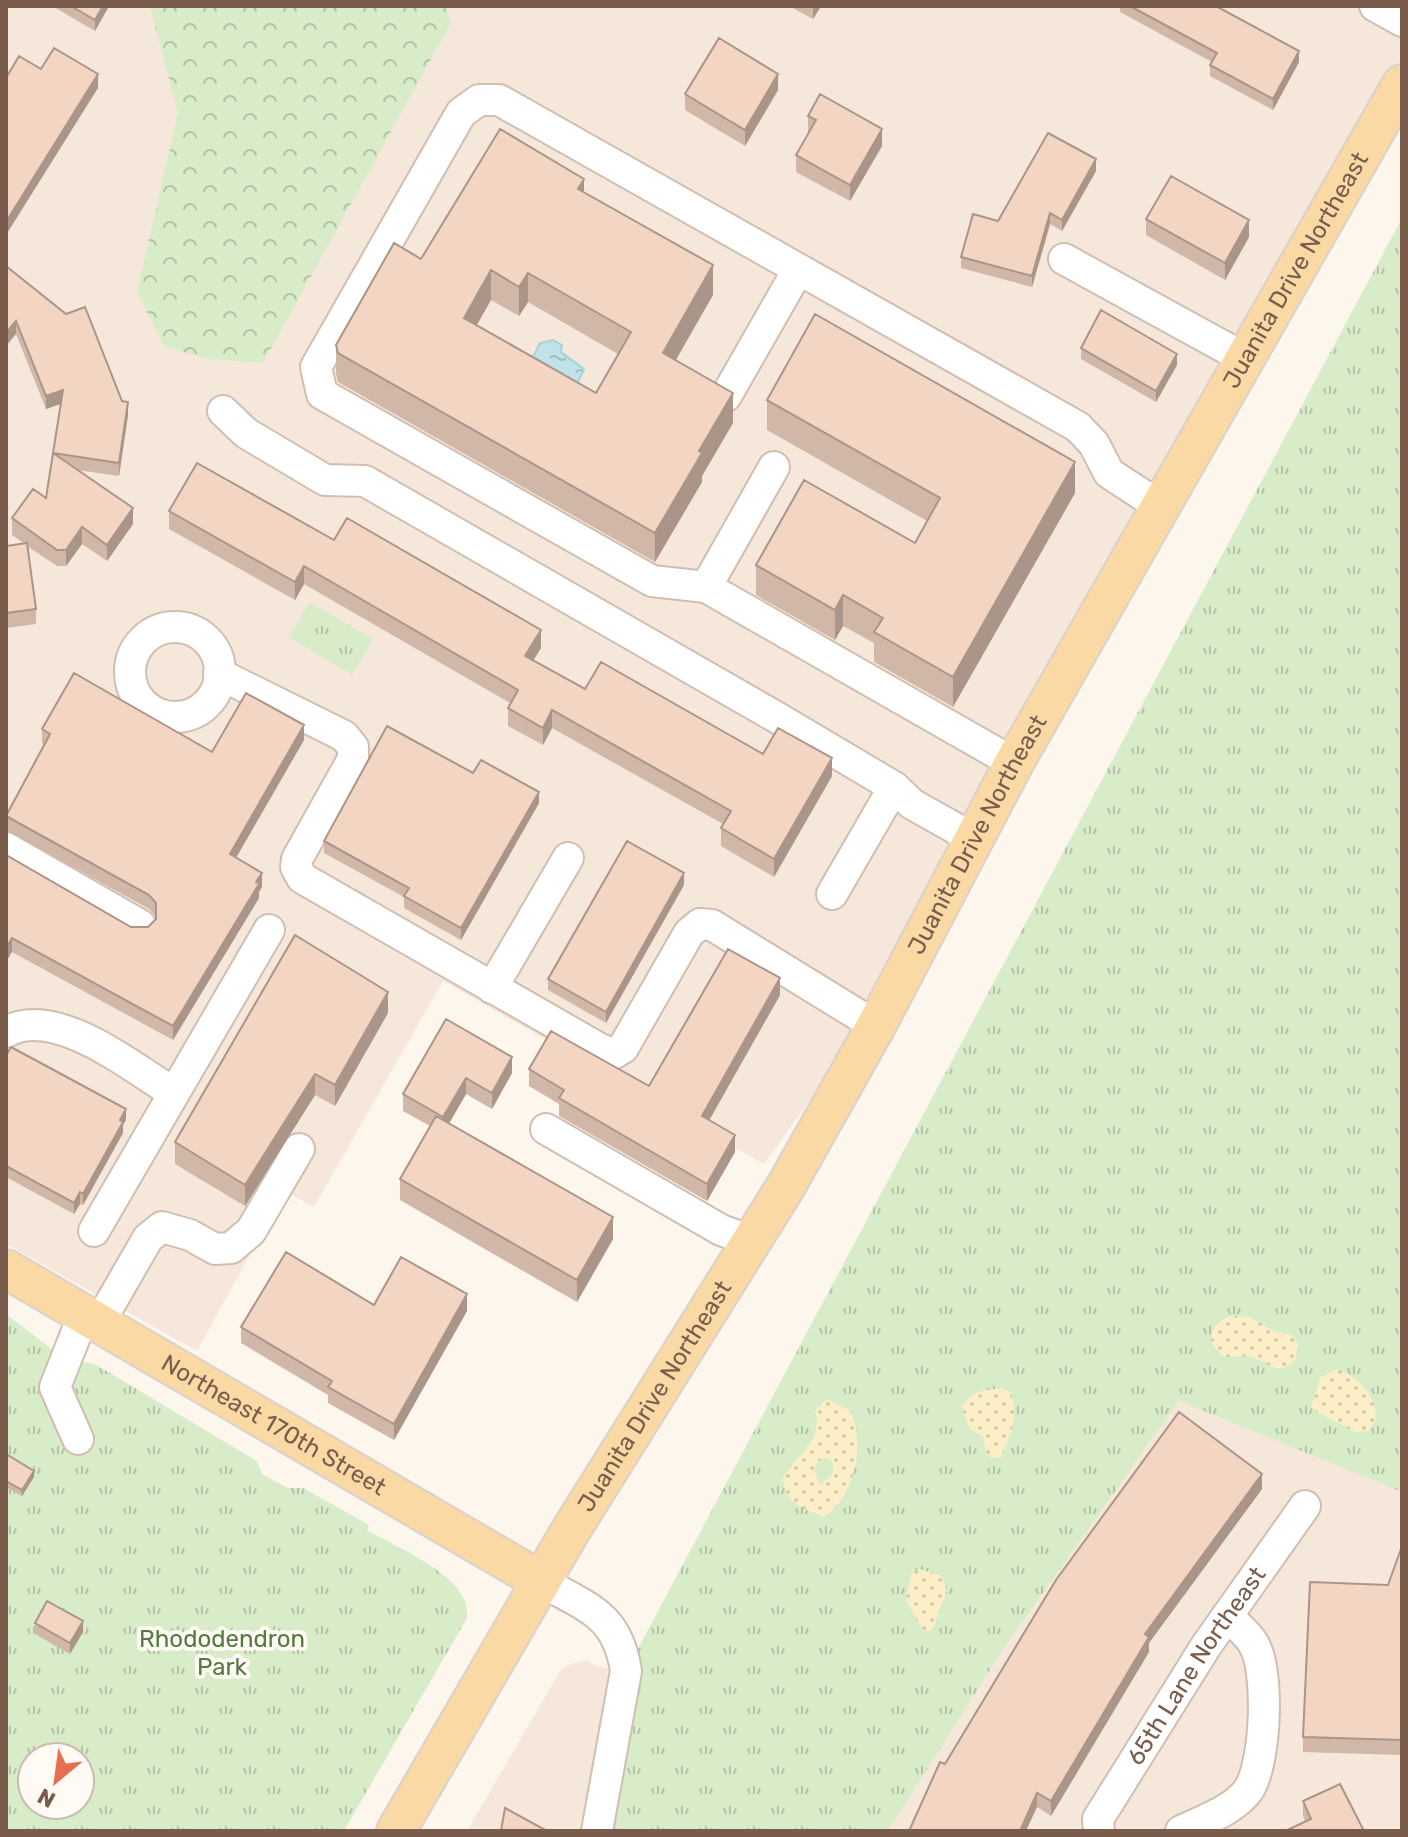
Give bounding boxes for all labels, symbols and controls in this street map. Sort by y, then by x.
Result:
street label: Juanita Drive Northeast [1217,147,1374,393]
street label: Juanita Drive Northeast [902,710,1053,959]
street label: Juanita Drive Northeast [572,1275,737,1517]
street label: Northeast 170th Street [157,1349,391,1501]
street label: 65th Lane Northeast [1121,1561,1271,1770]
park label: Rhododendron Park [139,1625,305,1681]
north arrow [16,1741,96,1821]
text: N [33,1782,60,1814]

